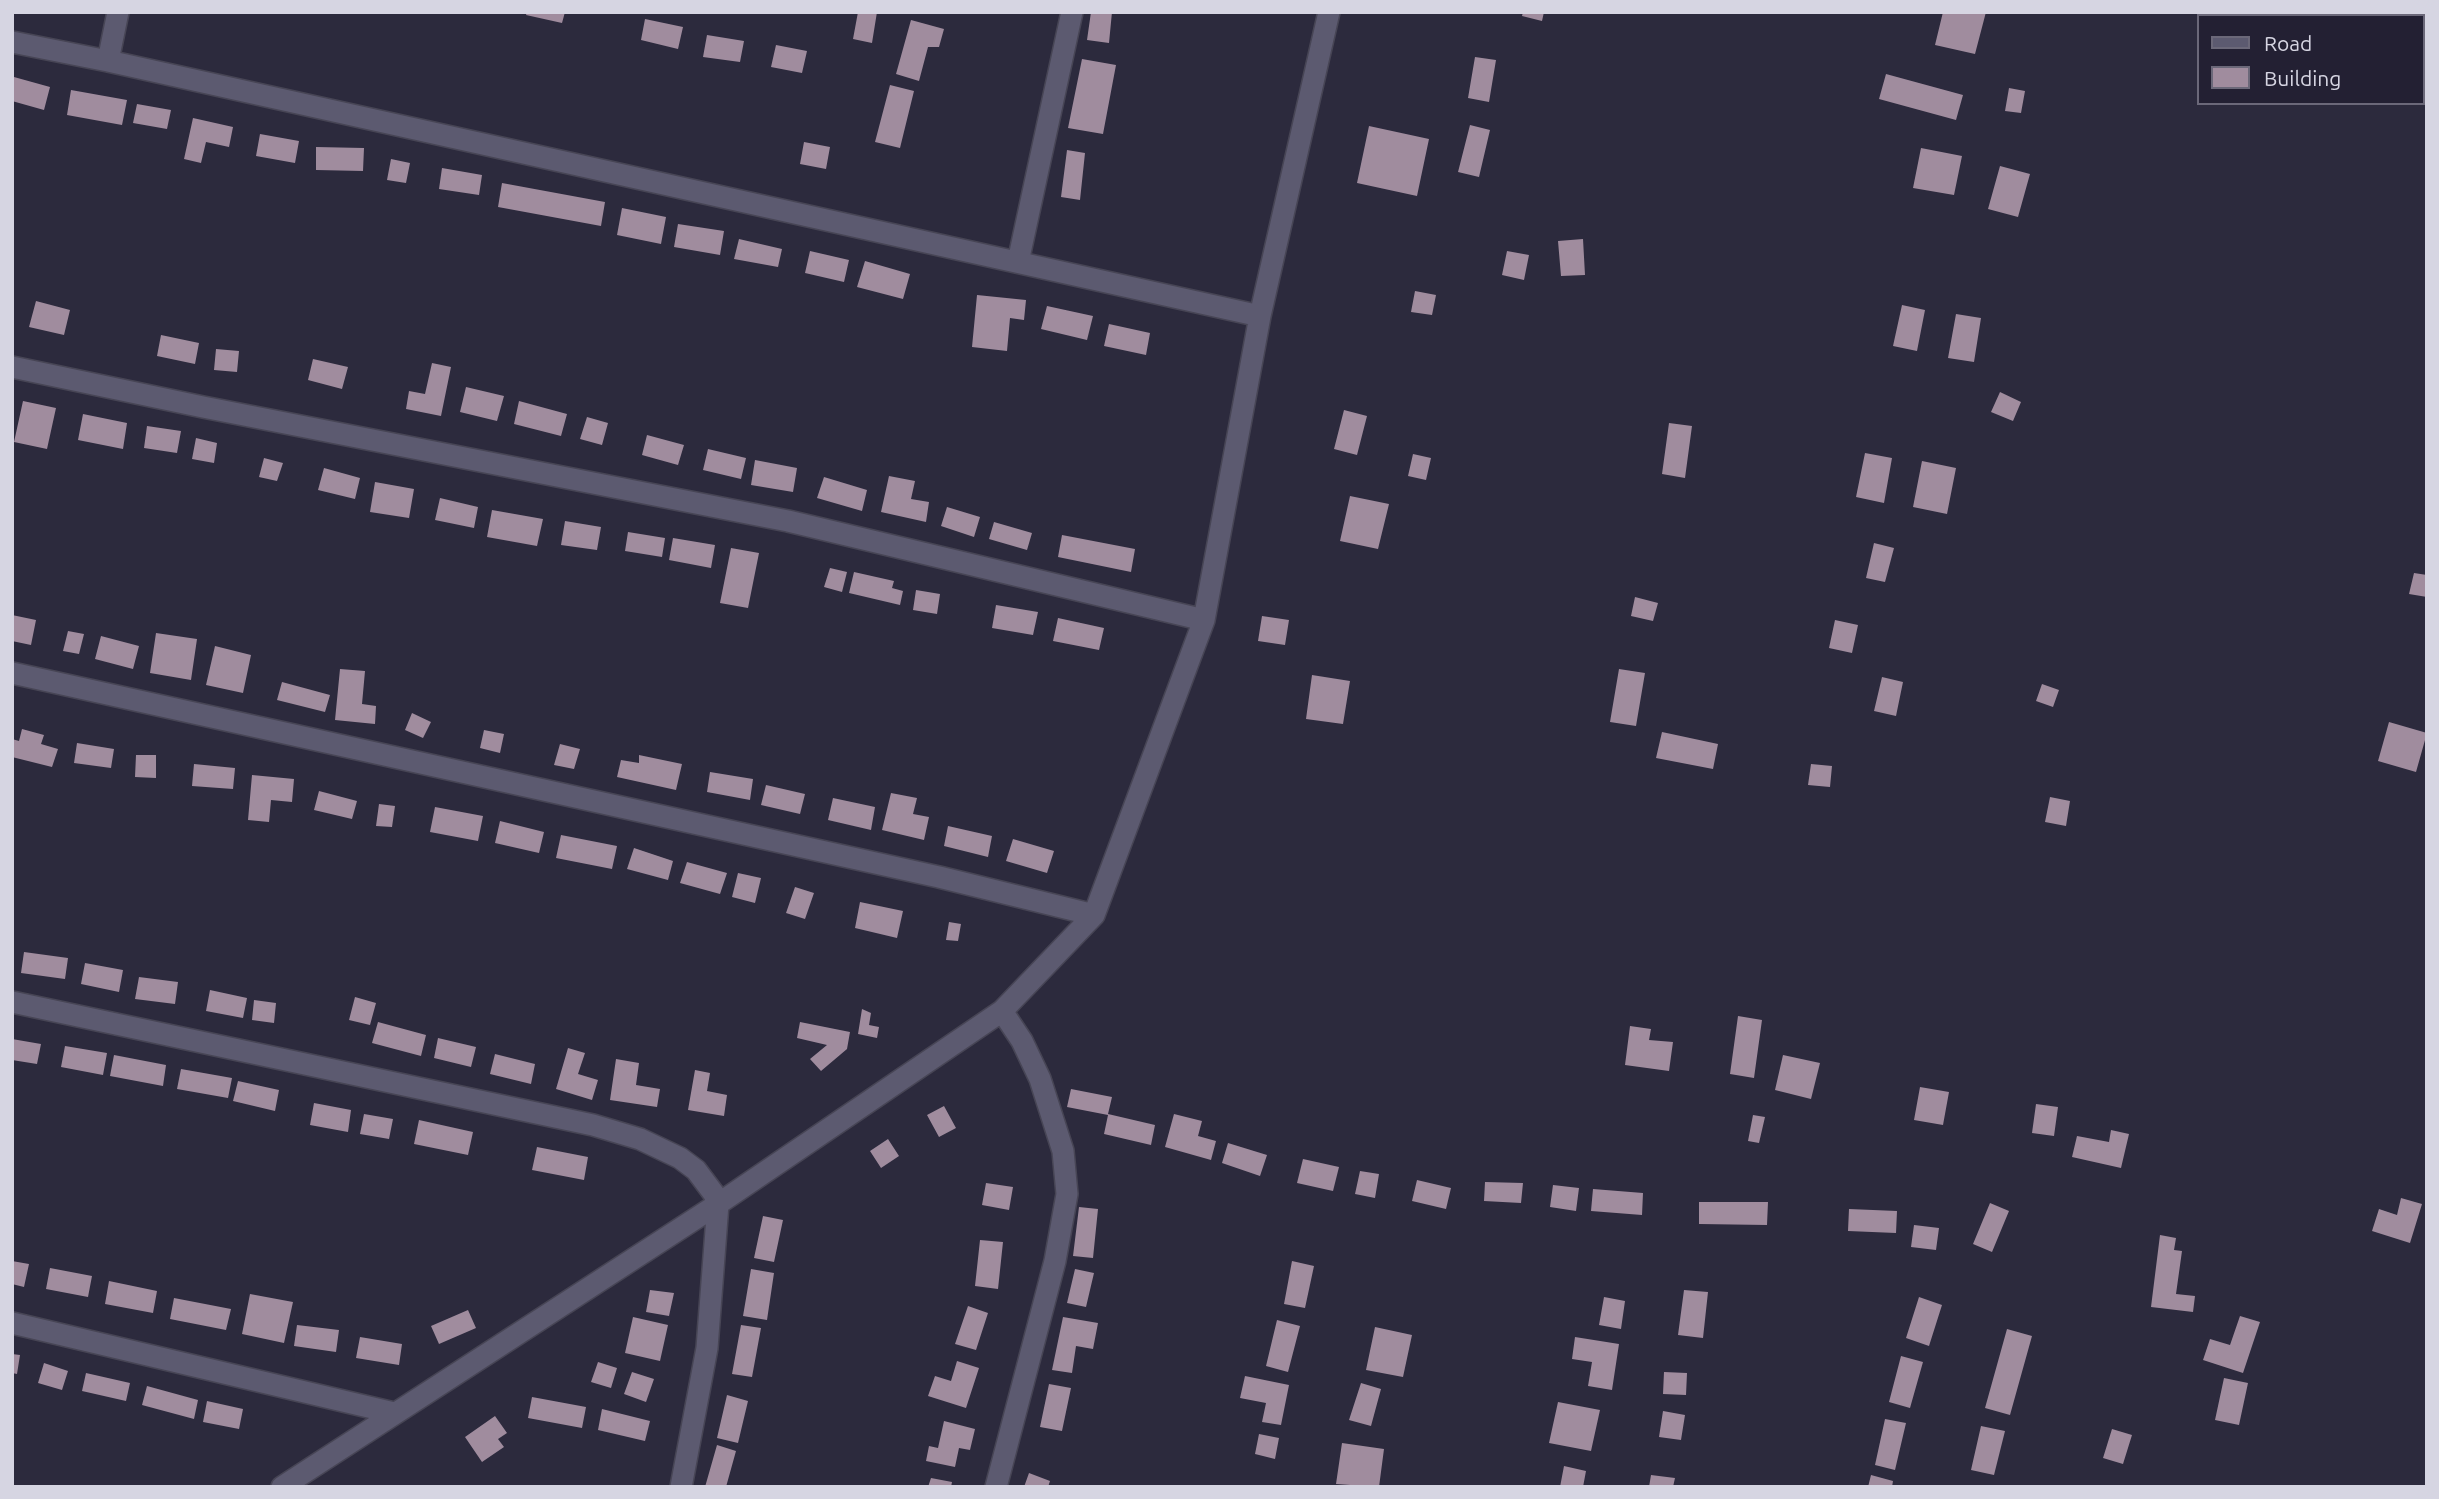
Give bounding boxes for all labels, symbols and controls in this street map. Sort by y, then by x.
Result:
legend [2198,14,2425,105]
text: Road [2264,31,2312,55]
text: Building [2264,66,2341,90]

